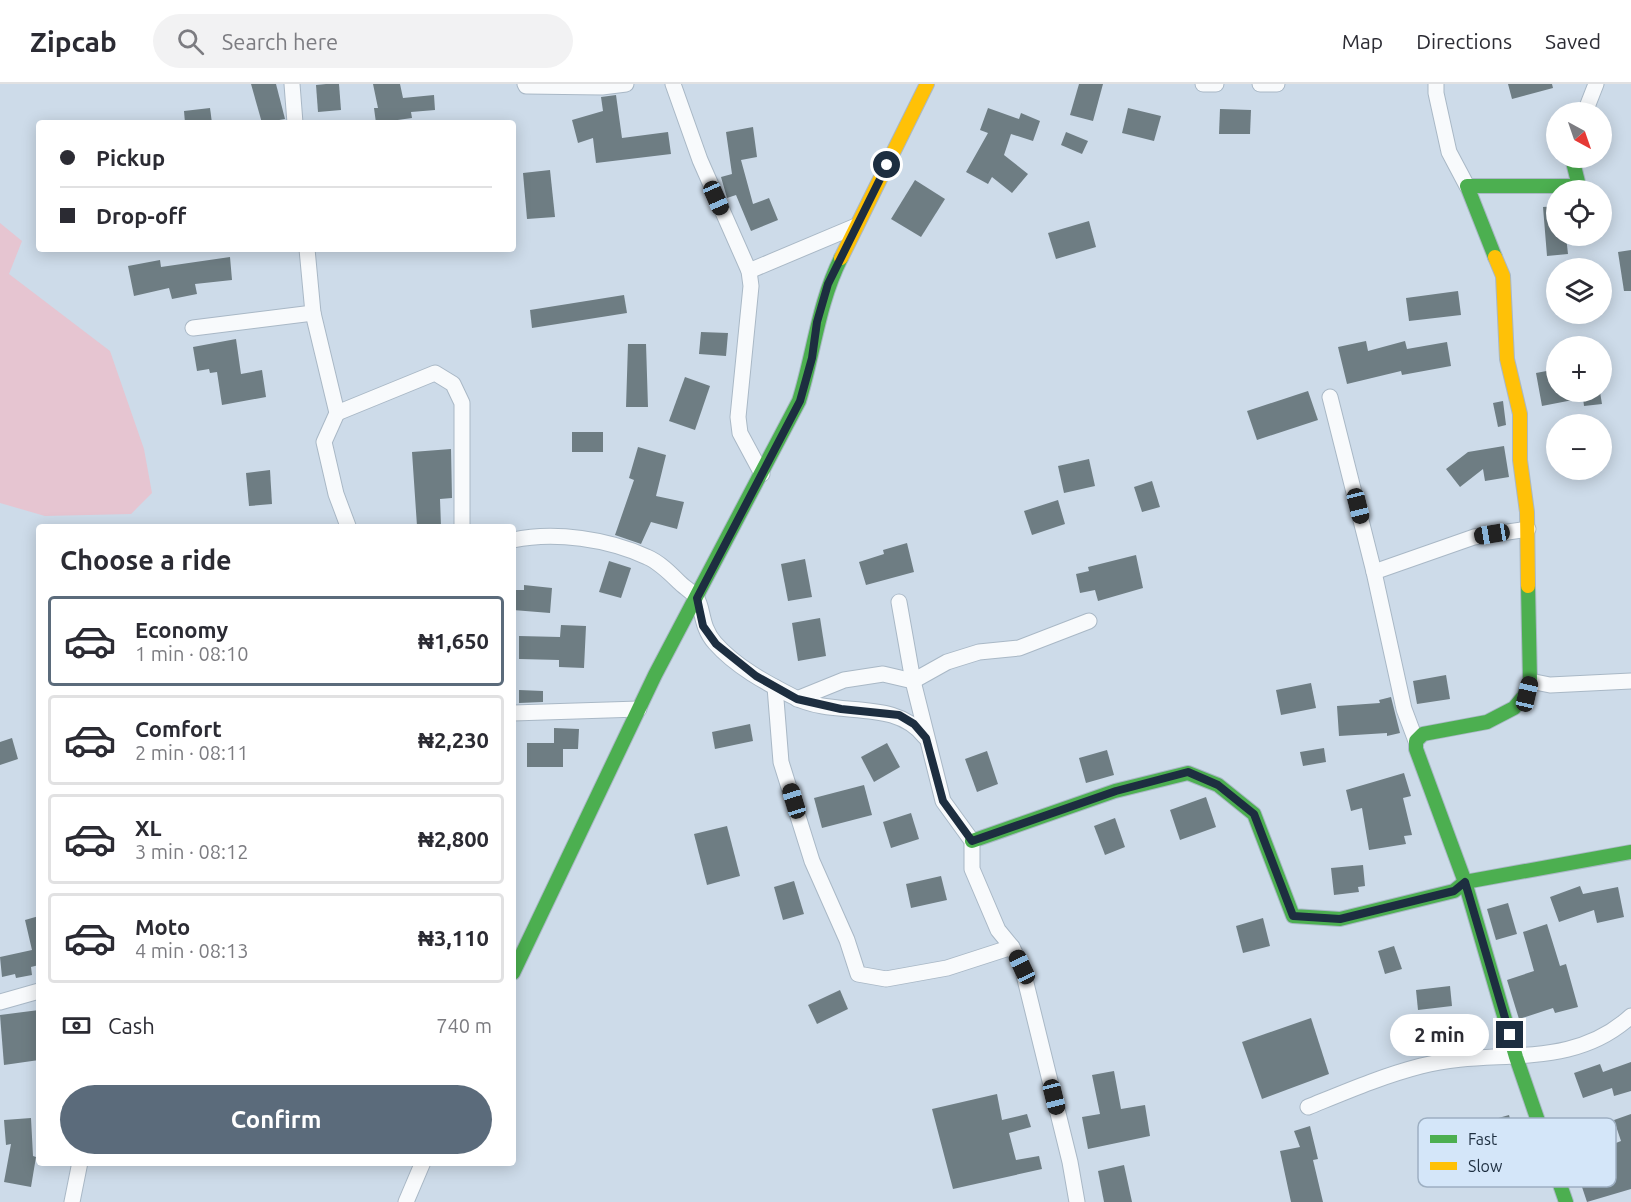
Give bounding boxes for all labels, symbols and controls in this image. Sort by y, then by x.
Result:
search box [153,14,573,68]
icon: search [174,25,207,58]
text: Zipcab [30,26,117,57]
text: Search here [222,29,338,54]
text: Map [1342,29,1383,53]
text: Directions [1416,29,1512,53]
text: Saved [1545,29,1601,53]
north arrow [1546,102,1612,168]
map controls [1546,102,1612,480]
text: Pickup [96,145,165,170]
route start [873,151,900,178]
car [700,178,732,218]
button: locate [1546,180,1612,246]
text: Drop-off [96,203,186,228]
button: layers [1546,258,1612,324]
button: + [1546,336,1612,402]
button: − [1546,414,1612,480]
car [1345,486,1371,526]
car [1473,522,1511,546]
text: Choose a ride [60,545,232,575]
icon: car [63,614,117,668]
text: Economy [135,617,228,642]
text: ₦1,650 [418,628,489,653]
text: 1 min · 08:10 [135,642,249,665]
car [1514,674,1540,714]
icon: car [63,713,117,767]
text: Comfort [135,716,222,741]
text: ₦2,230 [418,727,489,752]
text: 2 min · 08:11 [135,741,249,764]
car [780,781,808,821]
icon: car [63,812,117,866]
text: XL [135,815,162,840]
text: ₦2,800 [418,826,489,851]
text: 3 min · 08:12 [135,840,249,863]
icon: car [63,911,117,965]
text: Moto [135,914,190,939]
text: ₦3,110 [418,925,489,950]
text: 4 min · 08:13 [135,939,249,962]
car [1006,947,1038,987]
icon: cash [60,1009,93,1042]
text: Cash [108,1013,155,1038]
text: 740 m [436,1014,492,1037]
callout: 2 min [1390,1014,1489,1056]
route end [1496,1021,1523,1048]
text: 2 min [1414,1023,1465,1046]
car [1041,1077,1067,1117]
button: Confirm [60,1085,492,1154]
legend [1418,1118,1616,1187]
text: Fast [1468,1130,1498,1148]
text: Slow [1468,1157,1503,1175]

